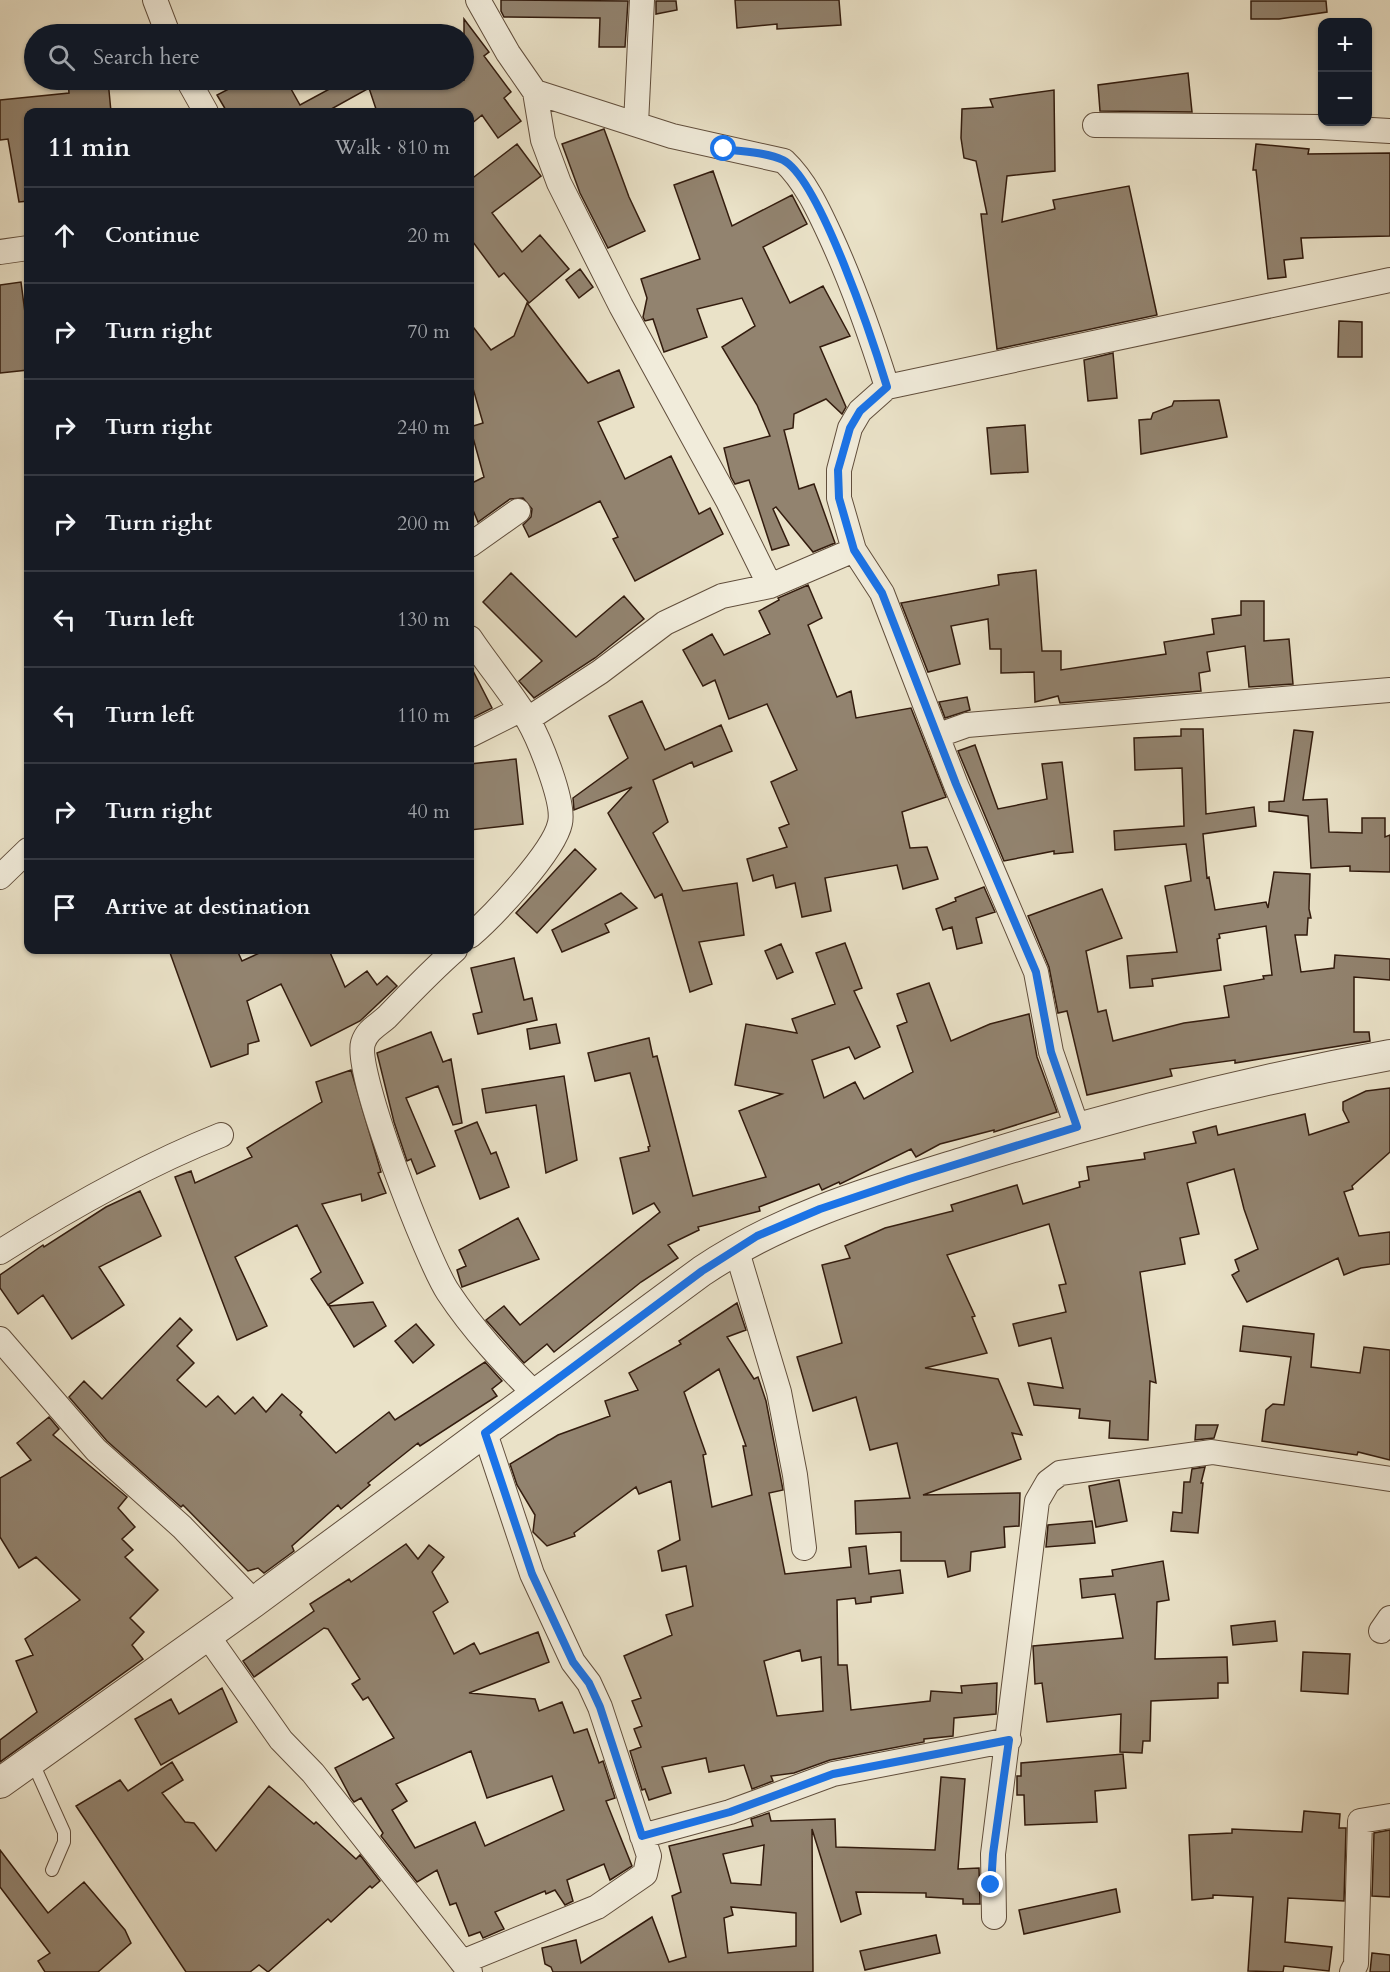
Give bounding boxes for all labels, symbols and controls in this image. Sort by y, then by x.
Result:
map controls [1318,18,1372,126]
button: + [1318,18,1372,72]
search box [24,24,474,90]
icon: search [45,41,78,74]
text: Search here [93,42,200,72]
button: − [1318,72,1372,126]
text: 11 min [48,130,131,165]
text: Walk · 810 m [335,134,450,161]
route start [710,135,736,161]
icon: ahead [48,219,81,252]
text: Continue [105,220,200,250]
text: 20 m [407,222,450,249]
icon: right [48,315,81,348]
text: Turn right [105,316,212,346]
text: 70 m [407,318,450,345]
icon: right [48,411,81,444]
text: Turn right [105,412,212,442]
text: 240 m [397,414,450,441]
icon: right [48,507,81,540]
text: Turn right [105,508,212,538]
text: 200 m [397,510,450,537]
icon: left [48,603,81,636]
text: Turn left [105,604,194,634]
text: 130 m [397,606,450,633]
icon: left [48,699,81,732]
text: Turn left [105,700,194,730]
text: 110 m [397,702,450,729]
icon: right [48,795,81,828]
text: Turn right [105,796,212,826]
text: 40 m [407,798,450,825]
icon: arrive [48,891,81,924]
text: Arrive at destination [105,892,310,922]
route end [977,1871,1003,1897]

